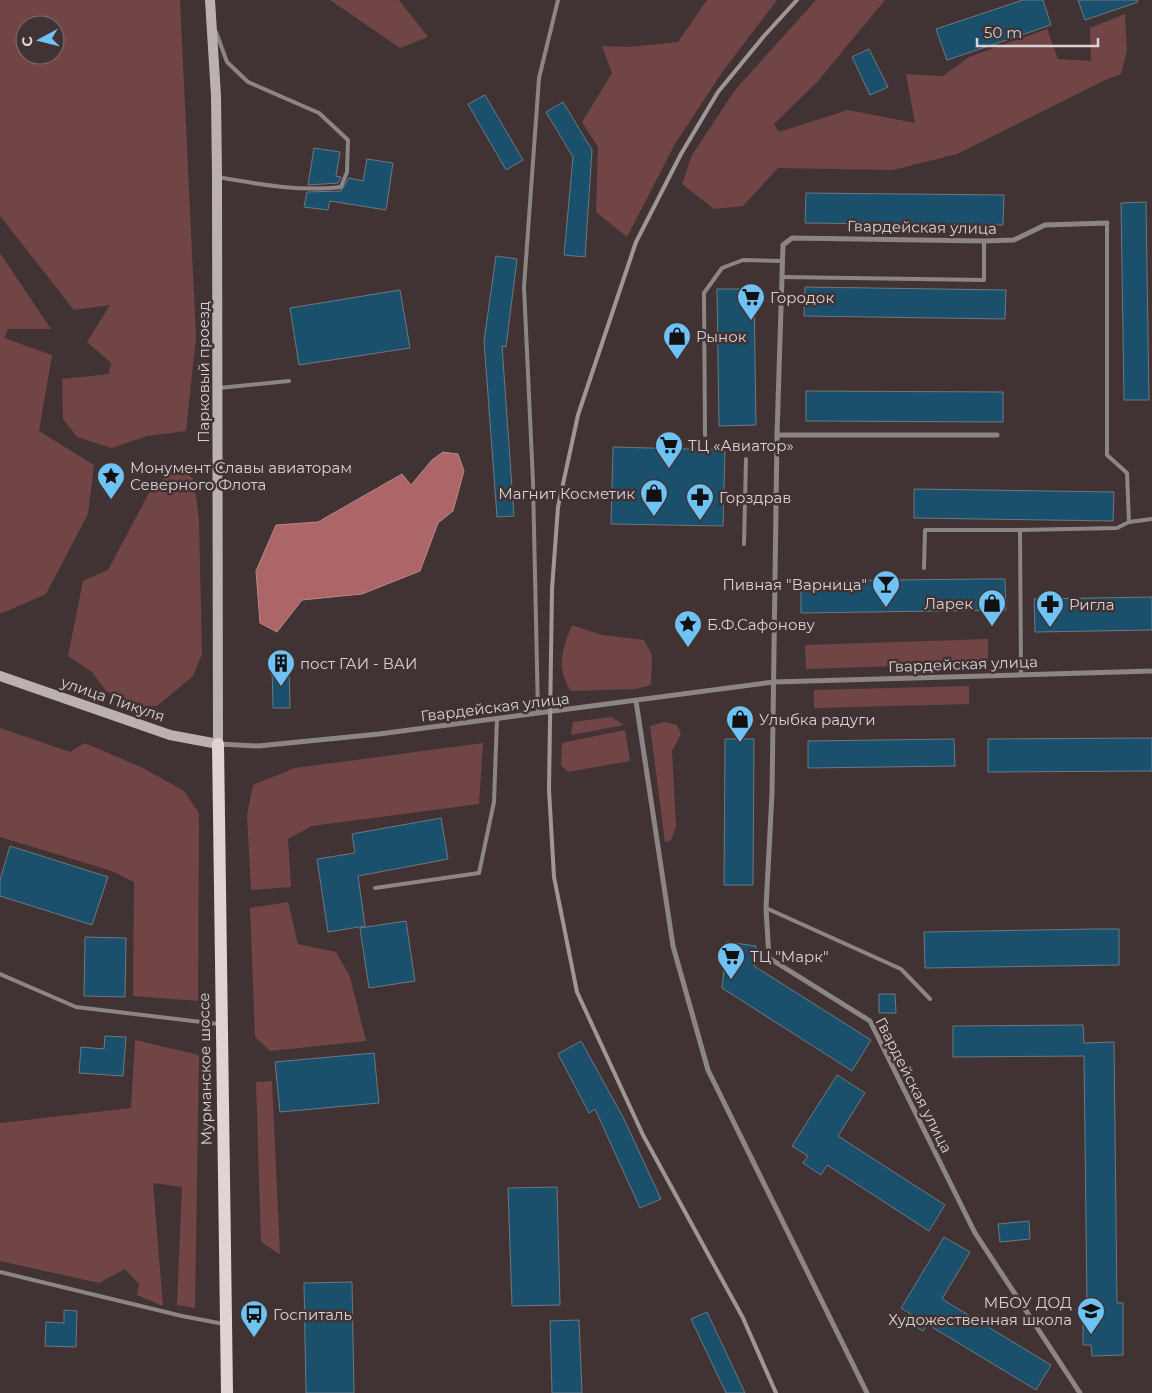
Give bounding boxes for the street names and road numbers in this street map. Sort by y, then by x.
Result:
street label: Гвардейская улица [847,216,997,238]
street label: Парковый проезд [194,301,213,443]
street label: Гвардейская улица [888,652,1038,676]
street label: улица Пикуля [58,672,167,726]
street label: Гвардейская улица [419,688,571,726]
street label: Мурманское шоссе [194,992,216,1146]
street label: Гвардейская улица [872,1014,956,1156]

